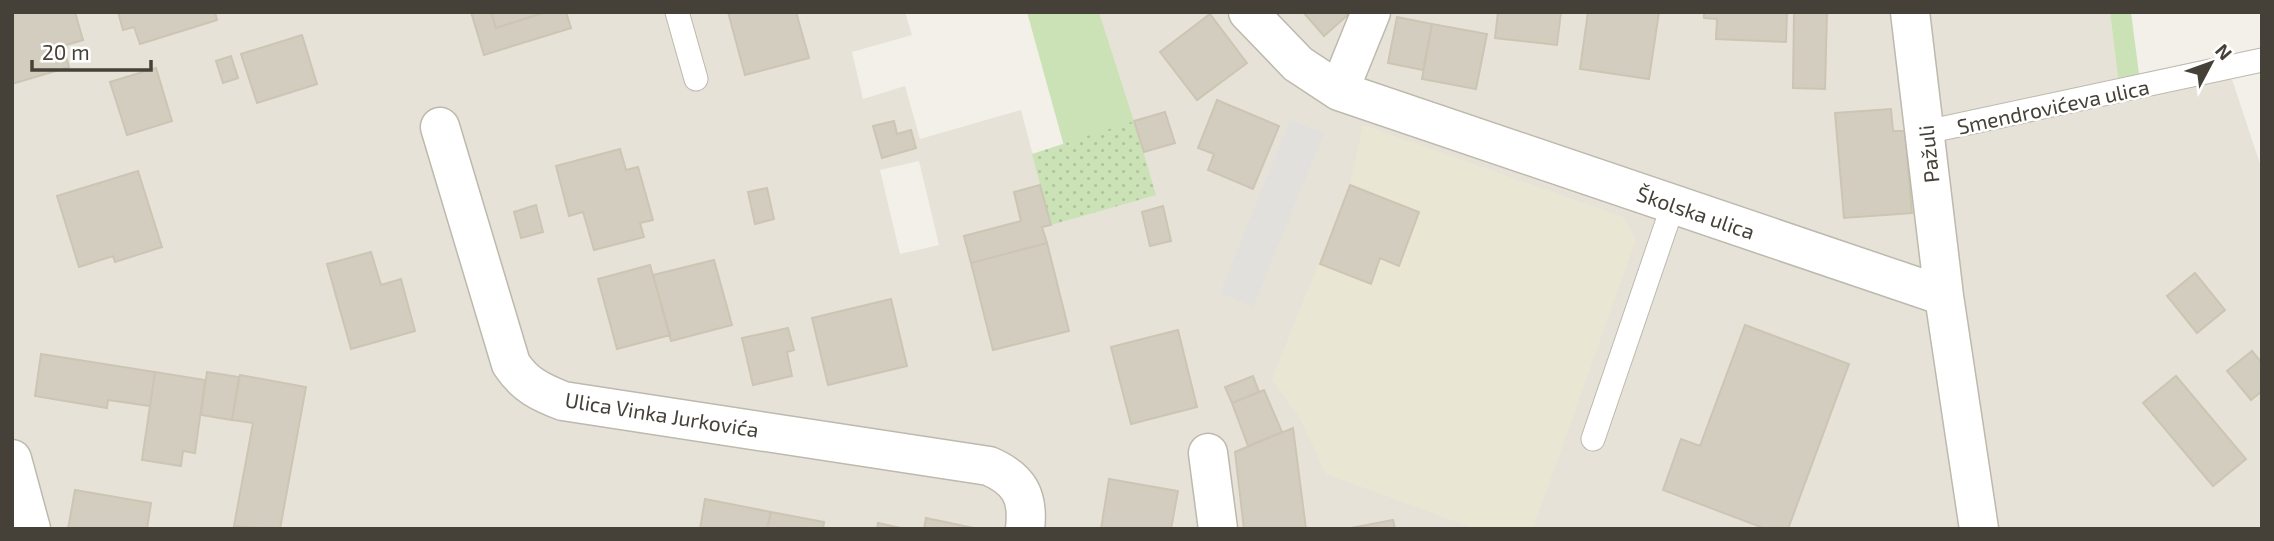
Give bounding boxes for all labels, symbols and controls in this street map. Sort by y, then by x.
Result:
scale bar [32,28,150,72]
north arrow [2176,28,2246,98]
text: 20 m [42,39,90,64]
text: N [2211,39,2237,64]
street label: Smendrovićeva ulica [1955,73,2151,139]
street label: Pažuli [1913,124,1943,184]
street label: Školska ulica [1634,180,1758,244]
street label: Ulica Vinka Jurkovića [563,386,761,442]

